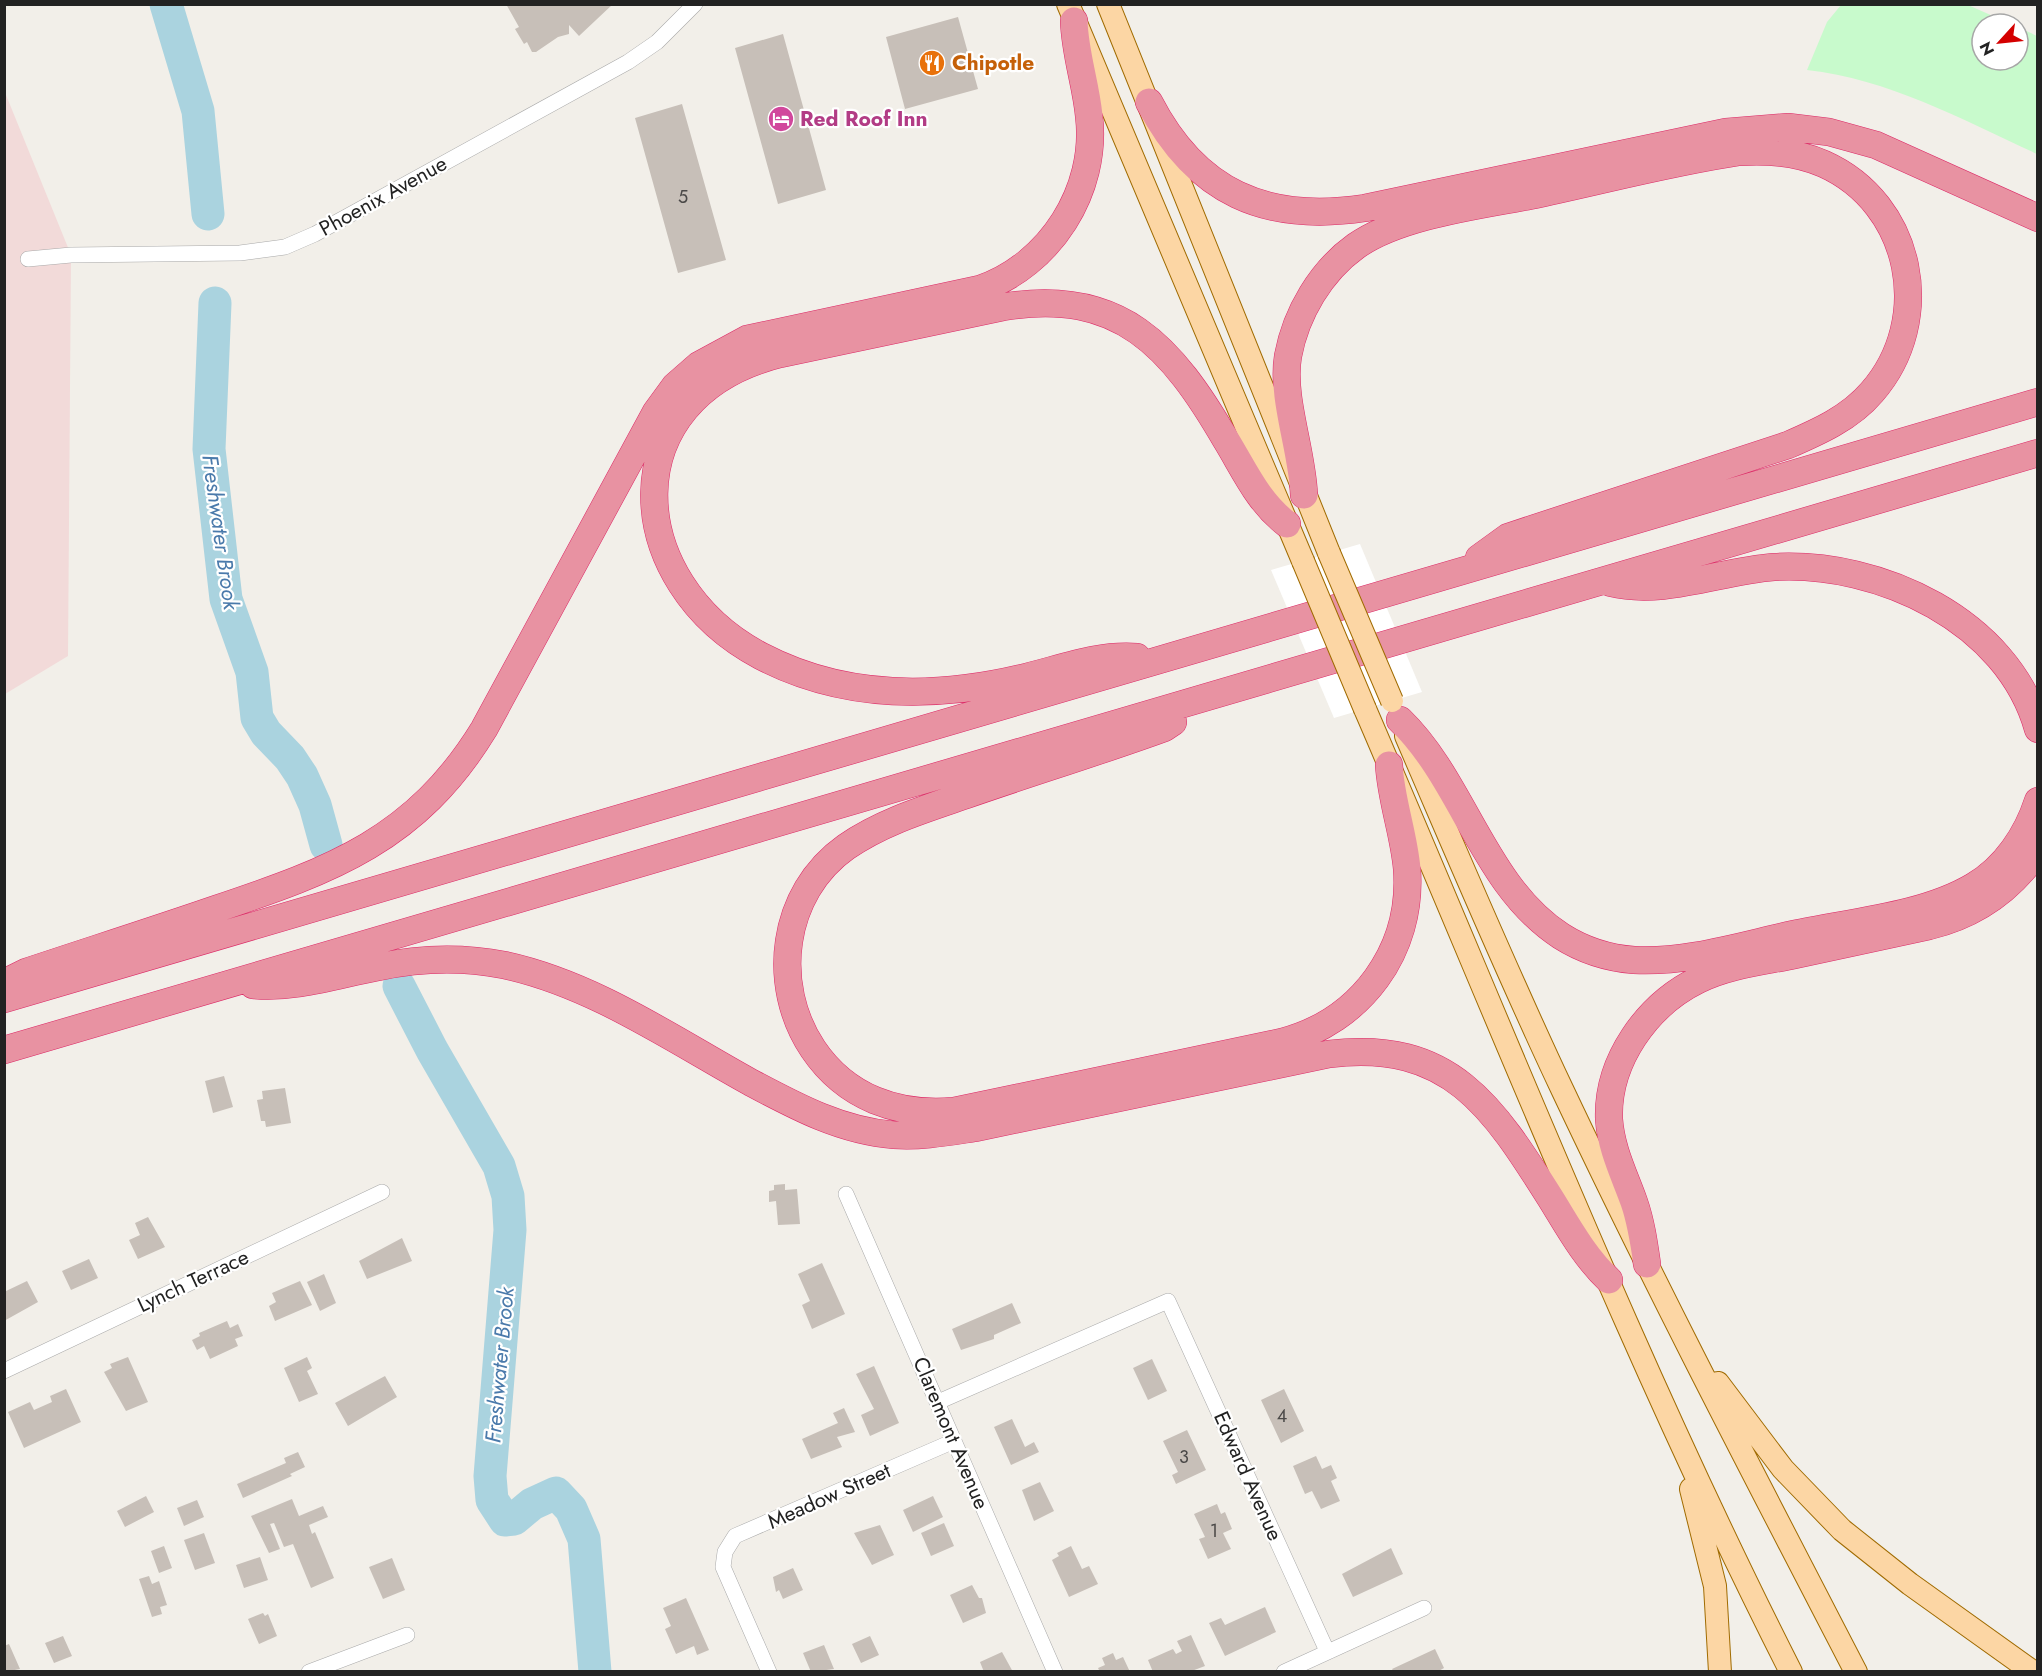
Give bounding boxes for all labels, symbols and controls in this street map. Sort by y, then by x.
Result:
north arrow [1970,12,2030,72]
text: N [1974,38,2000,59]
restaurant icon: Chipotle [917,48,947,78]
place label: Chipotle [952,48,1034,78]
hotel icon: Red Roof Inn [766,104,796,134]
place label: Red Roof Inn [800,104,928,134]
street label: Phoenix Avenue [314,148,452,244]
house number: 5 [678,184,688,210]
water label: Freshwater Brook [194,452,248,613]
street label: Lynch Terrace [132,1242,254,1320]
water label: Freshwater Brook [476,1284,522,1444]
street label: Claremont Avenue [905,1352,997,1514]
house number: 4 [1277,1403,1287,1429]
street label: Edward Avenue [1206,1407,1290,1546]
house number: 3 [1179,1444,1189,1470]
street label: Meadow Street [763,1456,895,1536]
house number: 1 [1210,1518,1218,1544]

